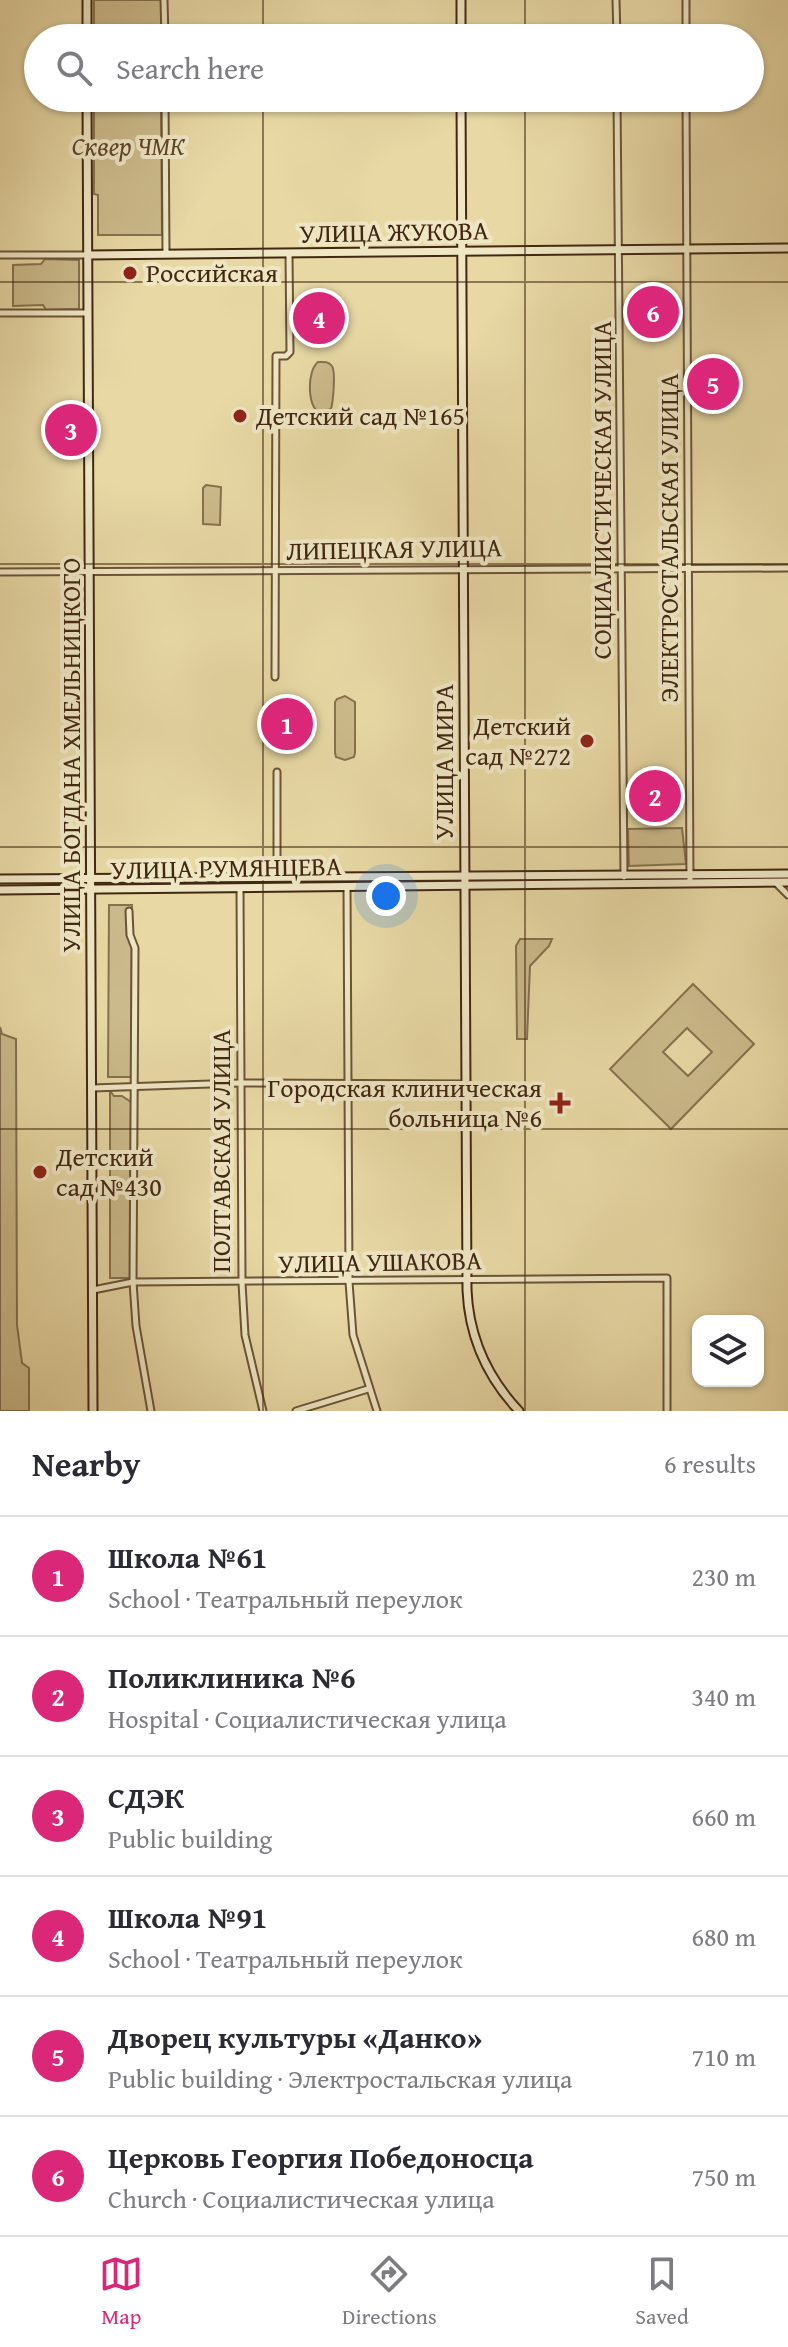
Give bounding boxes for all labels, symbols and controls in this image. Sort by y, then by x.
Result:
search box [24,24,764,112]
icon: search [52,46,96,90]
text: Search here [116,46,264,90]
park label: Сквер ЧМК [72,126,186,165]
street label: УЛИЦА ЖУКОВА [299,210,489,253]
place label: Российская [146,253,278,292]
marker: Российская [121,264,139,282]
pin: 6 [627,282,679,342]
pin: 4 [293,288,345,348]
street label: СОЦИАЛИСТИЧЕСКАЯ УЛИЦА [582,321,621,659]
pin: 5 [687,354,739,414]
street label: ЭЛЕКТРОСТАЛЬСКАЯ УЛИЦА [649,373,688,703]
place label: Детский сад №165 [255,396,465,435]
pin: 3 [45,400,97,460]
marker: Детский сад №165 [231,407,249,425]
street label: ЛИПЕЦКАЯ УЛИЦА [286,527,502,570]
street label: УЛИЦА БОГДАНА ХМЕЛЬНИЦКОГО [51,558,90,952]
street label: УЛИЦА МИРА [424,684,463,840]
pin: 1 [261,694,313,754]
place label: Детский сад №272 [465,706,571,775]
marker: Детский сад №272 [578,732,596,750]
pin: 2 [629,766,681,826]
street label: УЛИЦА РУМЯНЦЕВА [110,846,342,889]
your location [366,876,406,916]
street label: ПОЛТАВСКАЯ УЛИЦА [201,1029,240,1273]
place label: Городская клиническая больница №6 [268,1068,542,1137]
marker: Городская клиническая больница №6 [549,1092,571,1114]
place label: Детский сад №430 [55,1137,162,1206]
marker: Детский сад №430 [31,1163,49,1181]
street label: УЛИЦА УШАКОВА [278,1240,482,1283]
map controls [692,1315,764,1387]
button: layers [692,1315,764,1387]
text: Nearby [32,1439,141,1488]
text: 6 results [664,1444,756,1483]
text: Школа №61 [108,1535,267,1579]
text: 1 [51,1557,65,1596]
text: 230 m [691,1557,756,1596]
text: School · Театральный переулок [108,1579,463,1618]
text: Поликлиника №6 [108,1655,356,1699]
text: 2 [51,1677,65,1716]
text: 340 m [691,1677,756,1716]
text: Hospital · Социалистическая улица [108,1699,507,1738]
text: СДЭК [108,1775,184,1819]
text: 3 [51,1797,65,1836]
text: 660 m [691,1797,756,1836]
text: Public building [108,1819,272,1858]
text: Школа №91 [108,1895,267,1939]
text: 4 [51,1917,65,1956]
text: 680 m [691,1917,756,1956]
text: School · Театральный переулок [108,1939,463,1978]
text: Дворец культуры «Данко» [108,2015,482,2059]
text: 5 [51,2037,65,2076]
text: 710 m [691,2037,756,2076]
text: Public building · Электростальская улица [108,2059,572,2098]
text: Церковь Георгия Победоносца [108,2135,534,2179]
text: 6 [51,2157,65,2196]
text: 750 m [691,2157,756,2196]
text: Church · Социалистическая улица [108,2179,495,2218]
tab: Map [99,2252,143,2332]
tab: Directions [342,2252,437,2332]
tab: Saved [635,2252,689,2332]

